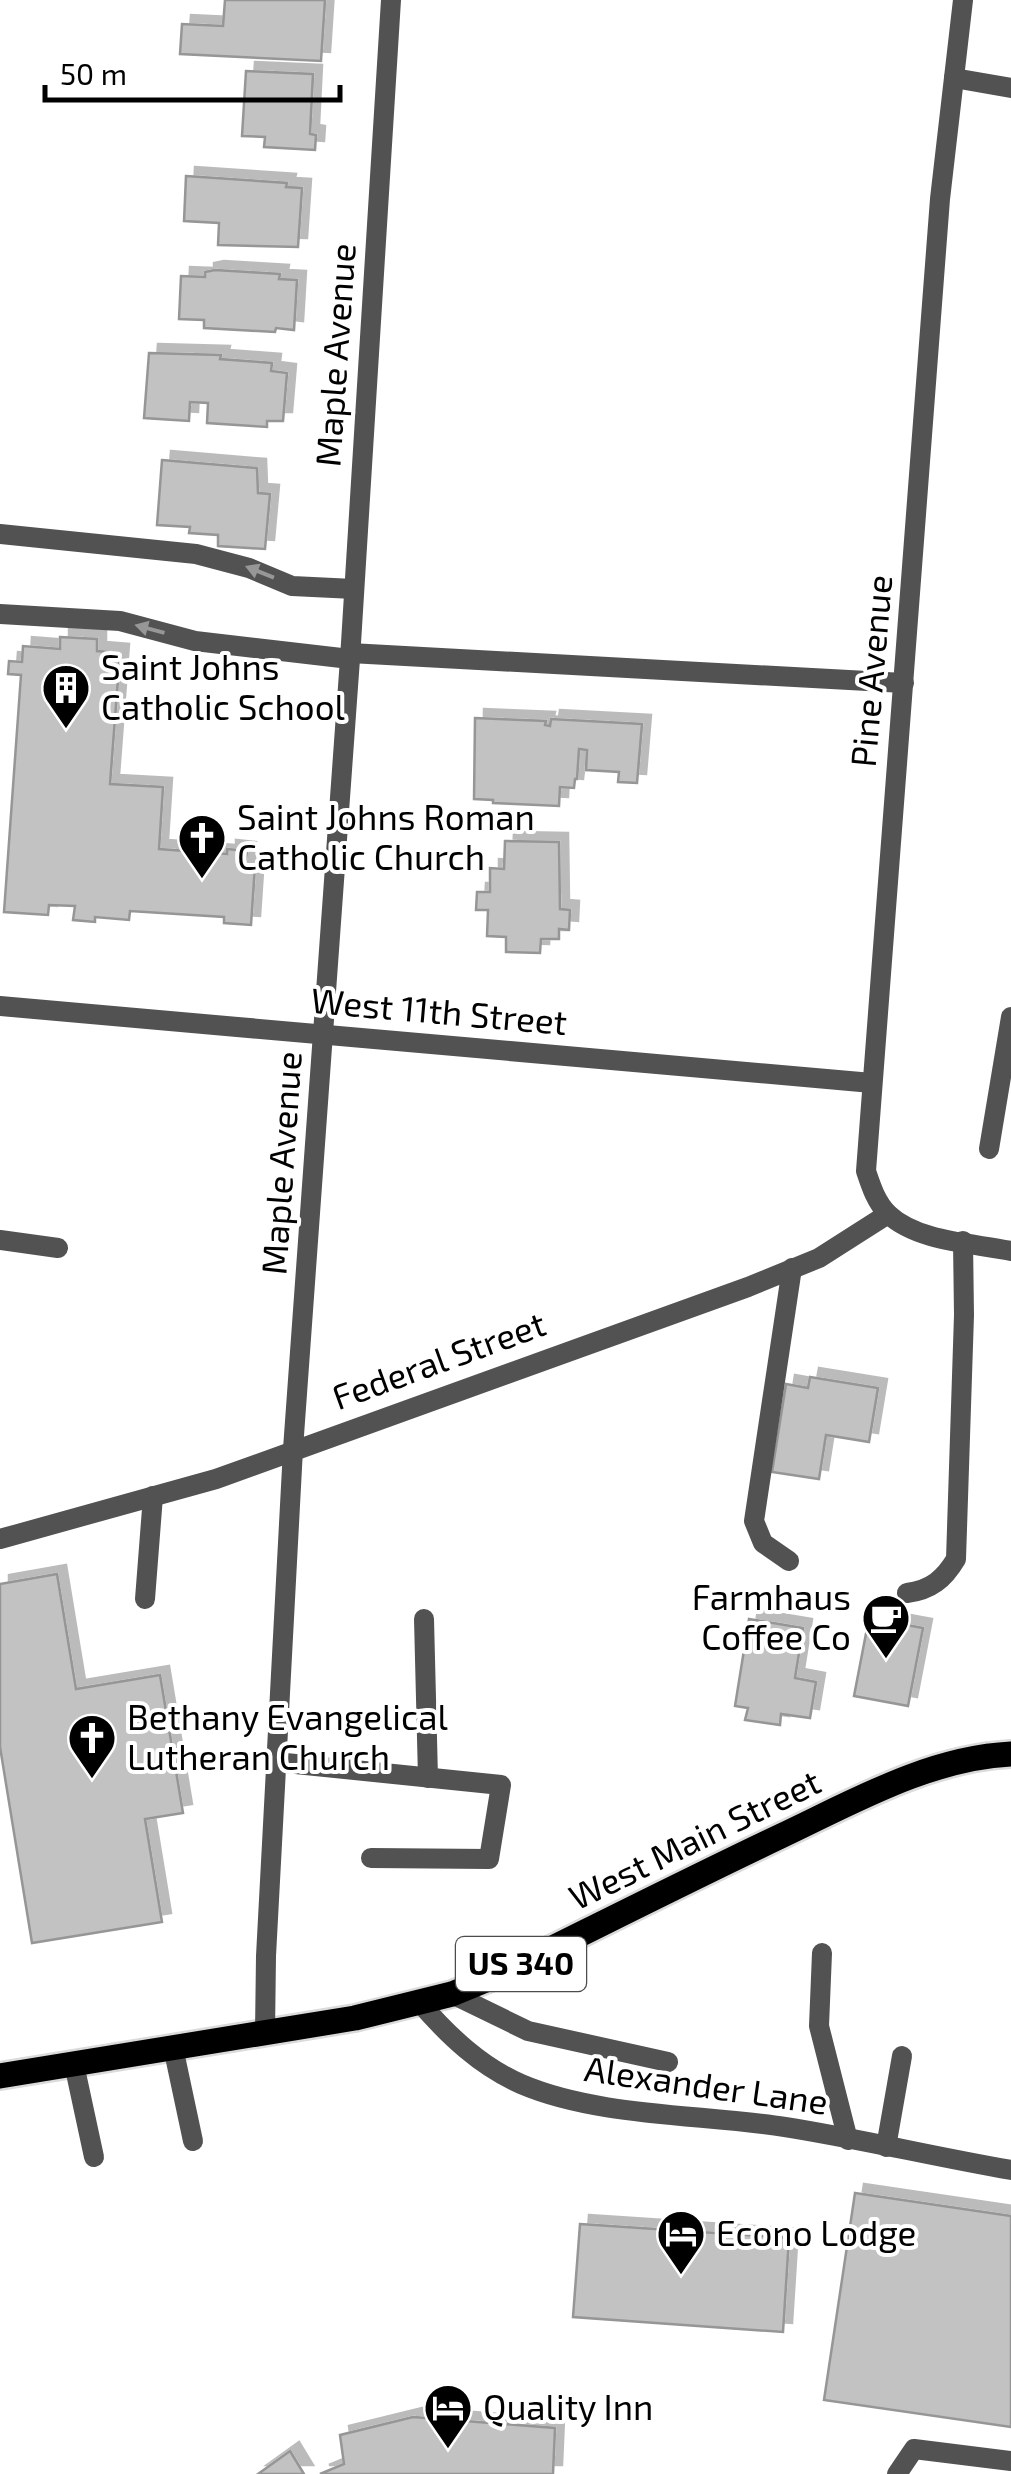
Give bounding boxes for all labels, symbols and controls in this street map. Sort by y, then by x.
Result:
scale bar [45,40,340,102]
text: 50 m [60,55,127,91]
street label: Maple Avenue [305,242,363,468]
one-way arrow [244,564,274,580]
street label: Pine Avenue [841,573,899,769]
one-way arrow [134,621,165,636]
place label: Saint Johns Catholic School [101,645,346,727]
building icon: Saint Johns Catholic School [40,662,92,730]
place label: Saint Johns Roman Catholic Church [237,795,535,877]
church icon: Saint Johns Roman Catholic Church [176,812,228,880]
street label: West 11th Street [309,978,569,1042]
street label: Maple Avenue [251,1050,309,1276]
street label: Federal Street [326,1301,551,1417]
place label: Farmhaus Coffee Co [692,1575,851,1657]
cafe icon: Farmhaus Coffee Co [860,1592,912,1660]
place label: Bethany Evangelical Lutheran Church [127,1695,448,1777]
church icon: Bethany Evangelical Lutheran Church [66,1712,118,1780]
street label: West Main Street [562,1759,827,1917]
road number: US 340 [456,1937,586,1991]
street label: Alexander Lane [582,2046,831,2122]
hotel icon: Econo Lodge [655,2208,707,2276]
place label: Econo Lodge [716,2211,916,2253]
hotel icon: Quality Inn [422,2382,474,2450]
place label: Quality Inn [483,2385,653,2427]

